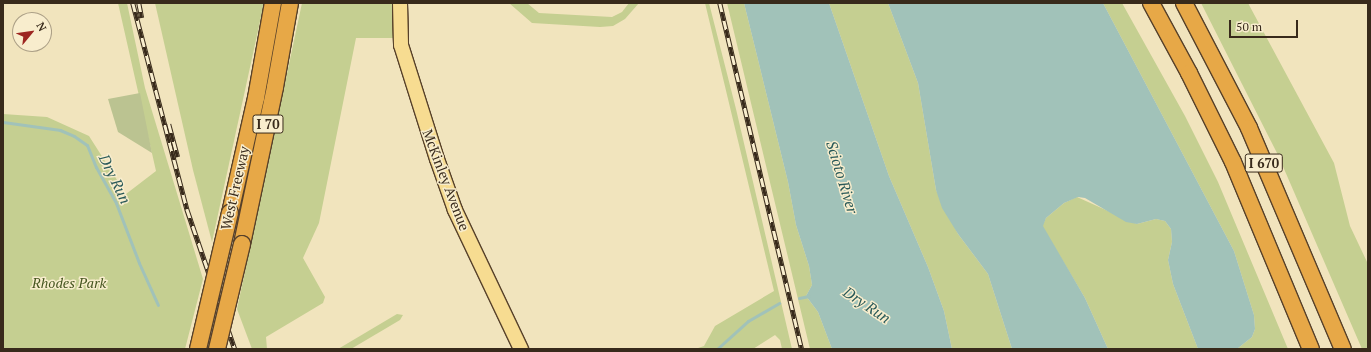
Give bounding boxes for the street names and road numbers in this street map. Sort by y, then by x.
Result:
road number: I 70 [252,113,284,135]
street label: McKinley Avenue [419,127,473,233]
street label: West Freeway [217,145,253,231]
road number: I 670 [1244,152,1284,174]

